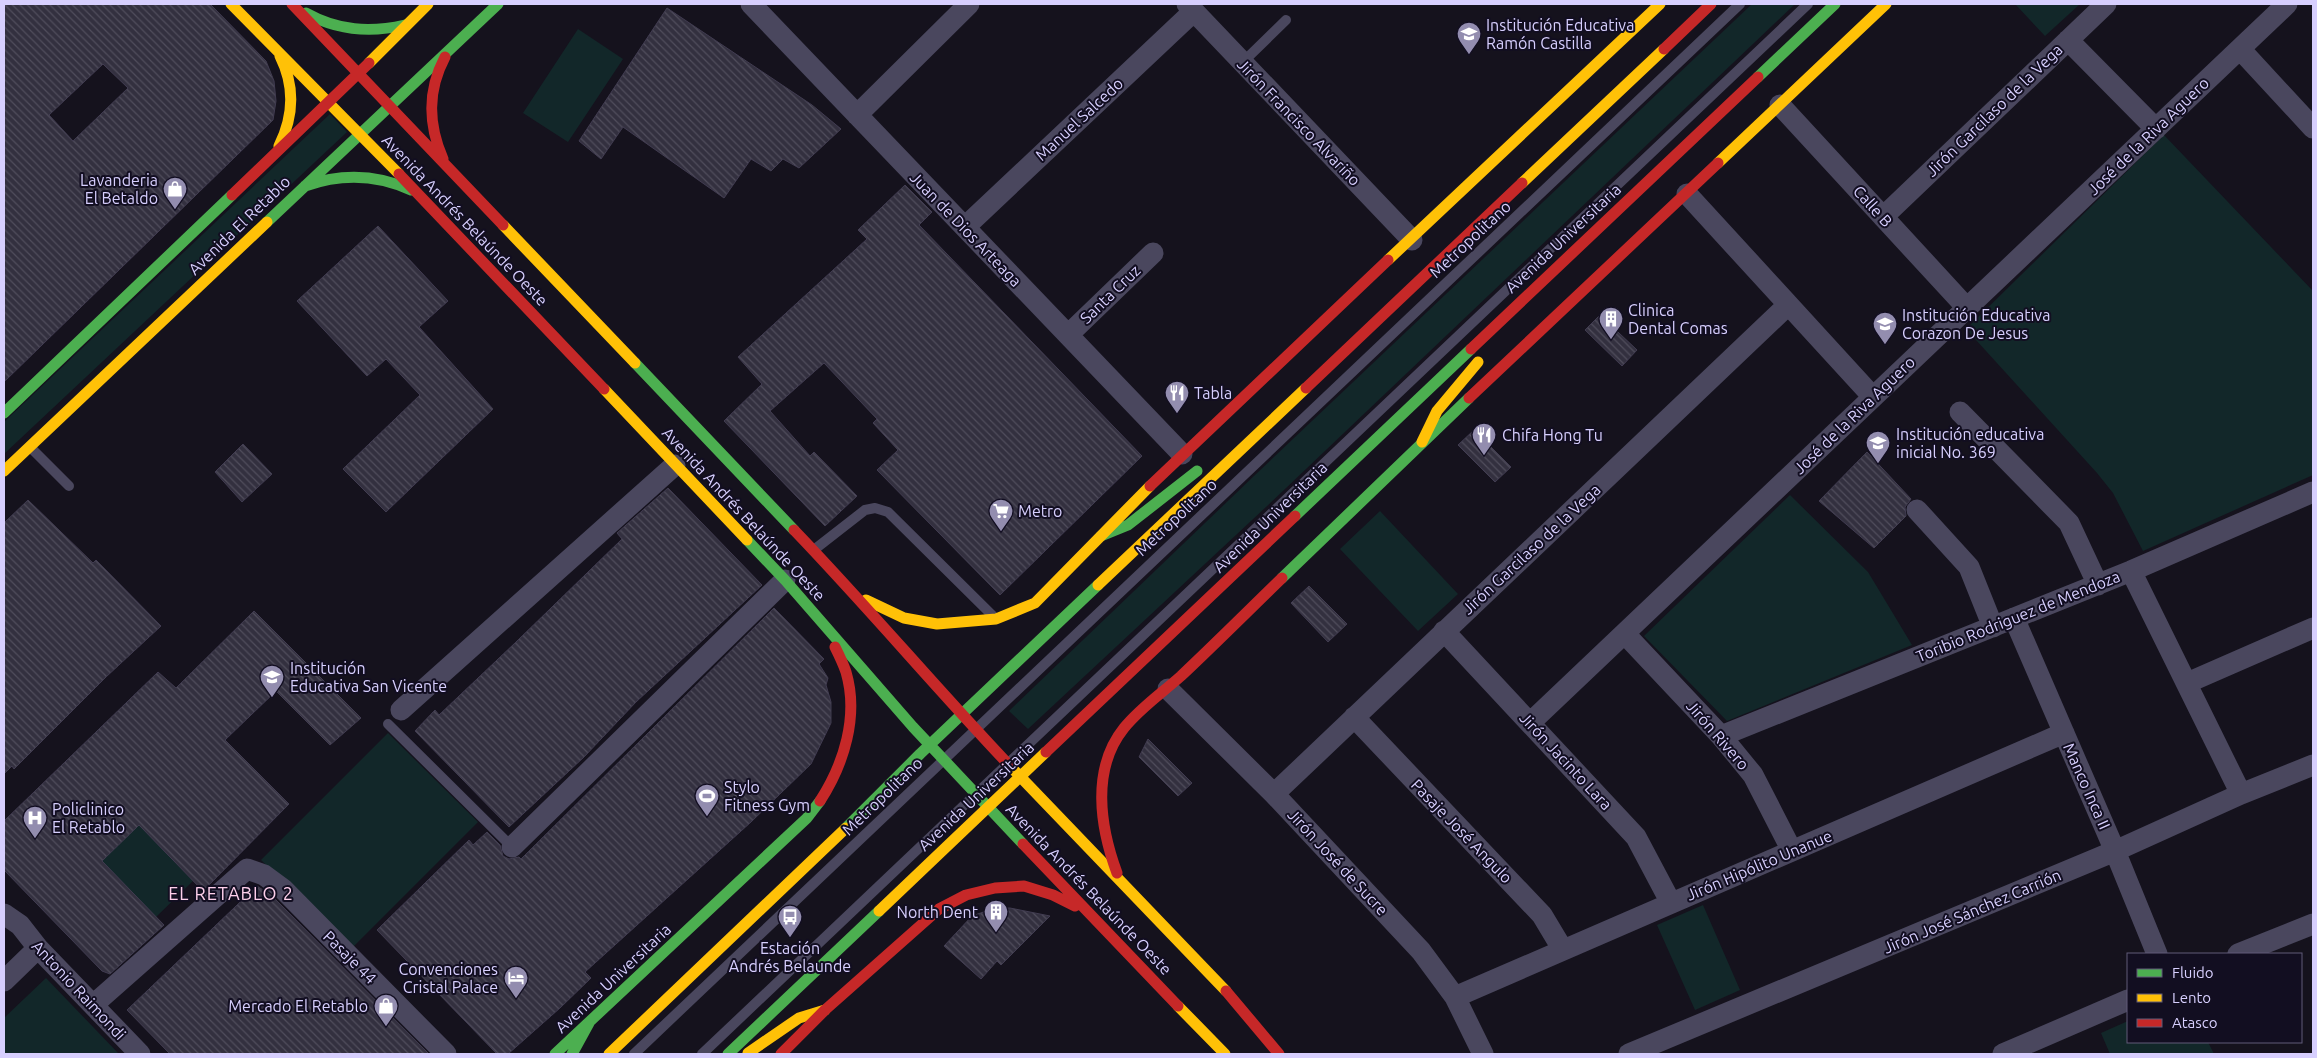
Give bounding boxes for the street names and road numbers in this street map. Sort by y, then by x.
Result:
street label: Jirón Garcilaso de la Vega [1922,40,2066,180]
street label: Jirón Francisco Alvariño [1234,55,1364,189]
street label: Manuel Salcedo [1032,74,1126,164]
street label: José de la Riva Aguero [2084,74,2212,198]
street label: Avenida Andrés Belaúnde Oeste [379,131,551,309]
street label: Juan de Dios Arteaga [907,168,1025,290]
street label: Avenida El Retablo [185,172,293,278]
street label: Avenida Universitaria [1502,180,1624,296]
street label: Calle B [1850,182,1896,230]
street label: Metropolitano [1426,197,1514,281]
street label: Santa Cruz [1076,261,1144,327]
street label: José de la Riva Aguero [1790,353,1918,477]
street label: Avenida Andrés Belaúnde Oeste [659,424,829,604]
street label: Avenida Universitaria [1209,458,1331,576]
street label: Metropolitano [1132,475,1220,559]
street label: Jirón Garcilaso de la Vega [1458,480,1604,618]
street label: Toribio Rodriguez de Mendoza [1913,567,2123,665]
street label: Jirón Rivero [1683,697,1753,773]
street label: Jirón Jacinto Lara [1516,709,1616,813]
street label: Avenida Universitaria [915,738,1037,854]
street label: Manco Inca II [2060,740,2114,832]
street label: Metropolitano [838,753,926,839]
street label: Pasaje José Angulo [1408,775,1516,887]
street label: Avenida Andrés Belaúnde Oeste [1003,800,1175,978]
street label: Jirón José de Sucre [1284,805,1392,919]
street label: Jirón Hipólito Unanue [1683,826,1835,904]
street label: Jirón José Sánchez Carrión [1880,865,2064,957]
street label: Avenida Universitaria [552,920,674,1036]
street label: Pasaje 44 [320,927,380,987]
street label: Antonio Raimondi [28,937,130,1043]

